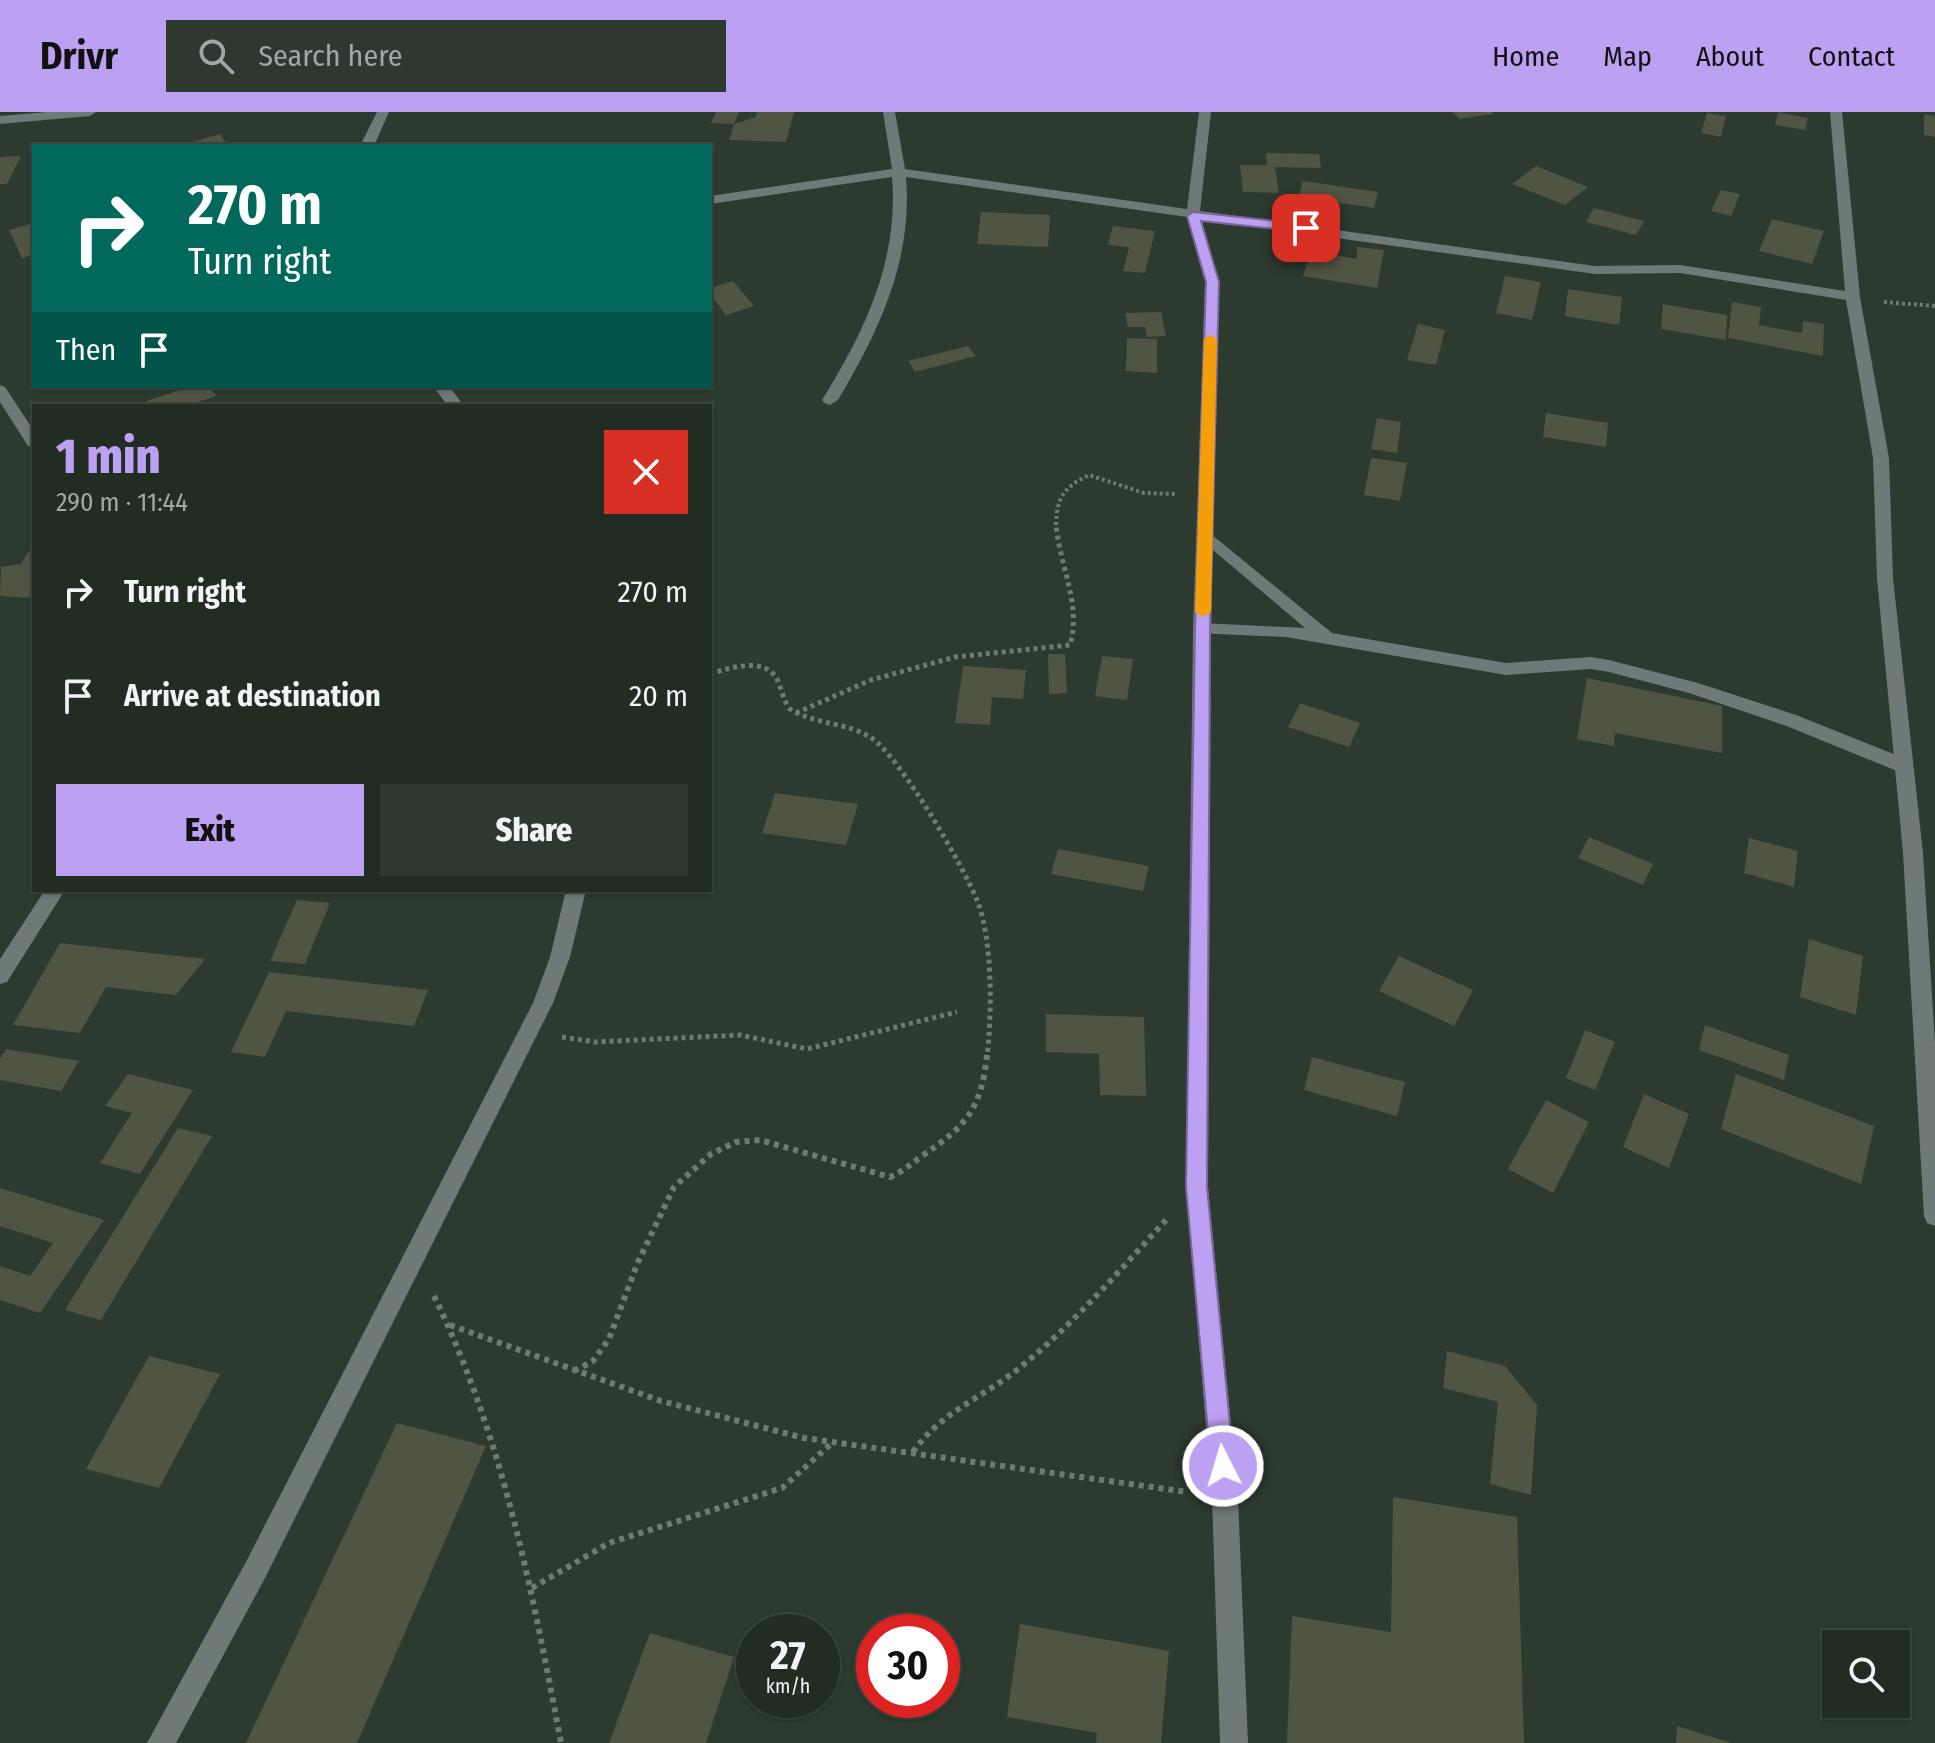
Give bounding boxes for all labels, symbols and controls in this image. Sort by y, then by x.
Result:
search box [166,20,726,92]
text: Drivr [40,33,118,79]
icon: search [194,34,238,78]
text: Search here [258,38,403,74]
text: Home [1492,40,1559,73]
text: Map [1603,40,1652,73]
text: About [1696,40,1764,73]
text: Contact [1808,40,1895,73]
text: 270 m [188,172,322,239]
icon: right [56,176,160,280]
pin [1272,194,1340,262]
icon: arrive [1284,206,1328,250]
text: Turn right [188,240,331,284]
icon: arrive [132,328,176,372]
text: Then [56,332,116,368]
text: 1 min [56,428,160,486]
button: close [604,430,688,514]
text: 290 m · 11:44 [56,487,188,518]
icon: right [56,570,100,614]
text: Turn right [124,574,246,610]
text: 270 m [617,574,688,610]
icon: arrive [56,674,100,718]
text: Arrive at destination [124,678,381,714]
text: 20 m [629,678,688,714]
button: Exit [56,784,364,876]
button: Share [380,784,688,876]
position arrow [1181,1424,1265,1508]
speed limit sign: 30 [856,1614,960,1718]
map controls [1822,1630,1910,1718]
button: search [1822,1630,1910,1718]
text: 27 [770,1632,806,1680]
text: km/h [766,1674,810,1698]

